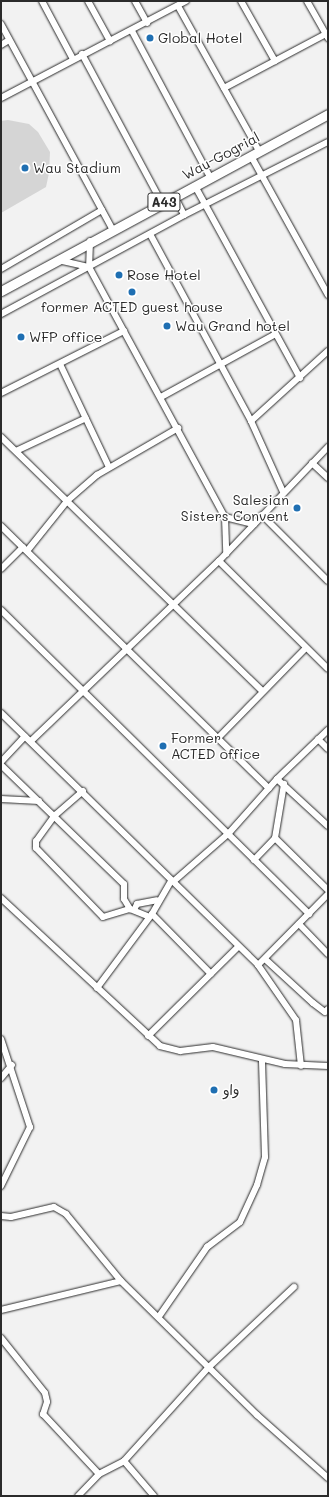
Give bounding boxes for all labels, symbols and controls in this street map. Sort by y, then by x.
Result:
place label: Global Hotel [158,30,242,46]
marker: Global Hotel [145,33,155,43]
street label: Wau-Gogrial [180,129,262,183]
place label: Wau Stadium [33,160,121,176]
marker: Wau Stadium [20,163,30,173]
road number: A43 [147,191,181,213]
place label: Rose Hotel [127,267,201,283]
marker: Rose Hotel [114,270,124,280]
marker: former ACTED guest house [127,287,137,297]
place label: former ACTED guest house [41,299,223,315]
place label: Wau Grand hotel [175,318,290,334]
marker: Wau Grand hotel [162,321,172,331]
place label: WFP office [29,329,103,345]
marker: WFP office [16,332,26,342]
place label: Salesian Sisters Convent [181,492,289,524]
marker: Salesian Sisters Convent [292,503,302,513]
place label: Former ACTED office [171,730,260,762]
marker: Former ACTED office [158,741,168,751]
place label: واو [223,1082,239,1098]
marker: واو [208,1084,220,1096]

